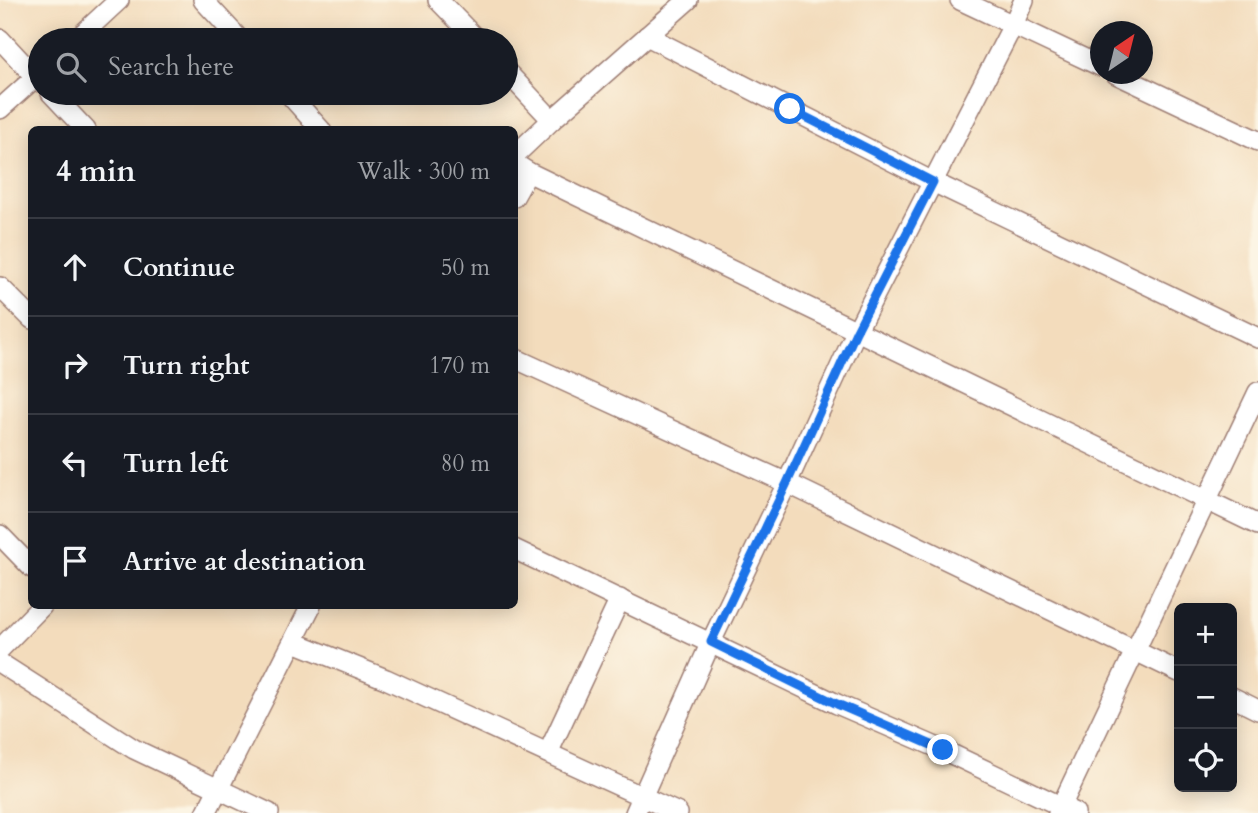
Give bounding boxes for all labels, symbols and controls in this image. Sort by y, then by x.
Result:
north arrow [1090,21,1153,84]
search box [28,28,518,105]
icon: search [52,48,90,86]
text: Search here [108,49,234,84]
route start [774,93,805,124]
text: 4 min [56,151,136,192]
text: Walk · 300 m [357,156,490,187]
icon: ahead [56,248,94,286]
text: Continue [123,250,235,285]
text: 50 m [441,252,490,283]
icon: right [56,346,94,384]
text: Turn right [123,348,250,383]
text: 170 m [429,350,490,381]
icon: left [56,444,94,482]
text: Turn left [123,446,228,481]
text: 80 m [441,448,490,479]
icon: arrive [56,542,94,580]
text: Arrive at destination [123,544,366,579]
map controls [1174,603,1237,792]
button: + [1174,603,1237,666]
button: − [1174,666,1237,729]
button: locate [1174,729,1237,792]
route end [927,734,958,765]

